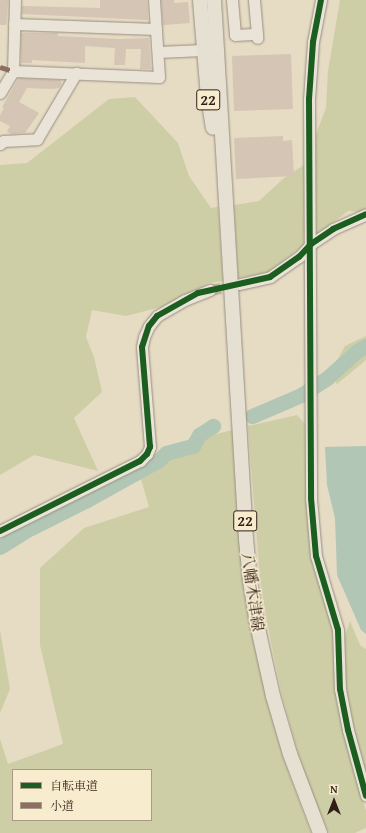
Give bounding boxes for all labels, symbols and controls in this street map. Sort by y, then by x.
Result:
road number: 22 [196,87,220,113]
road number: 22 [233,508,257,534]
street label: 八幡木津線 [238,551,268,633]
legend [12,769,152,821]
text: 自転車道 [50,777,98,794]
north arrow [314,781,354,821]
text: N [330,781,338,797]
text: 小道 [50,797,74,814]

